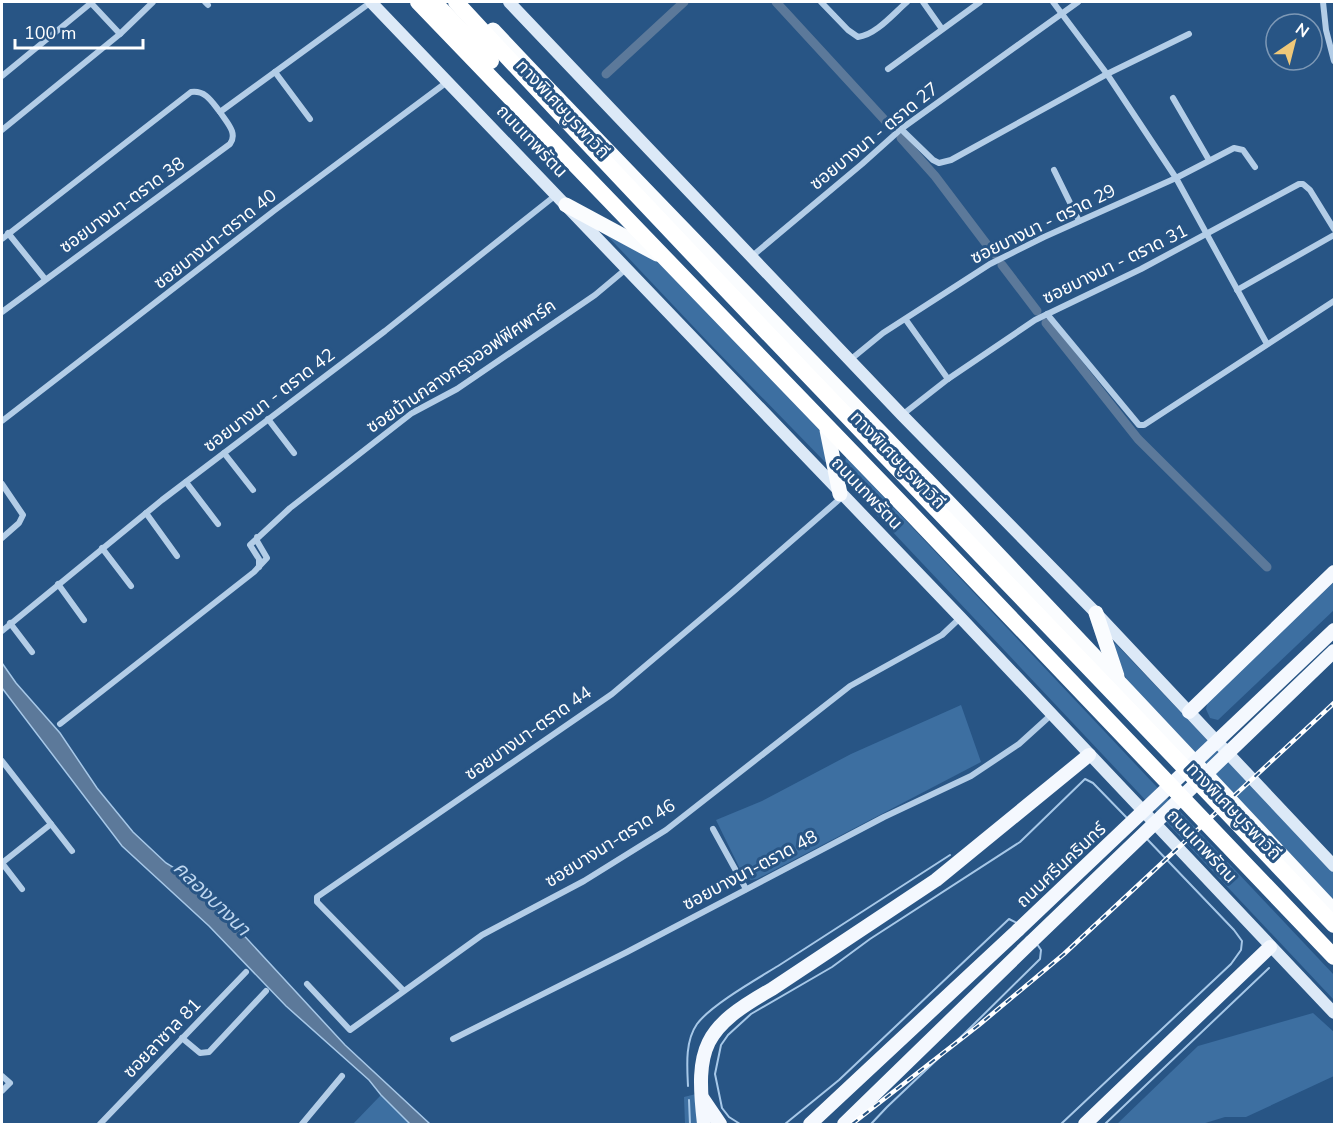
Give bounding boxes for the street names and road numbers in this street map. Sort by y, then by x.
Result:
street label: ทางพิเศษบูรพาวิถี [511,54,615,164]
street label: ซอยบางนา - ตราด 27 [805,77,943,195]
street label: ถนนเทพรัตน [491,99,573,183]
street label: ซอยบางนา-ตราด 38 [54,151,190,259]
street label: ซอยบางนา - ตราด 29 [966,178,1120,270]
street label: ซอยบางนา-ตราด 40 [149,183,281,295]
street label: ซอยบางนา - ตราด 31 [1038,218,1192,310]
street label: ซอยบ้านกลางกรุงออฟฟิศพาร์ค [362,293,560,439]
street label: ซอยบางนา - ตราด 42 [198,343,340,457]
street label: ทางพิเศษบูรพาวิถี [845,406,951,514]
street label: ถนนเทพรัตน [826,451,908,535]
street label: ซอยบางนา-ตราด 44 [460,680,596,786]
street label: ทางพิเศษบูรพาวิถี [1181,757,1287,865]
street label: ซอยบางนา-ตราด 46 [540,793,680,893]
street label: ถนนเทพรัตน [1162,804,1242,888]
street label: ถนนศรีนครินทร์ [1011,817,1112,913]
street label: ซอยบางนา-ตราด 48 [678,824,822,916]
street label: ซอยลาซาล 81 [118,993,206,1083]

